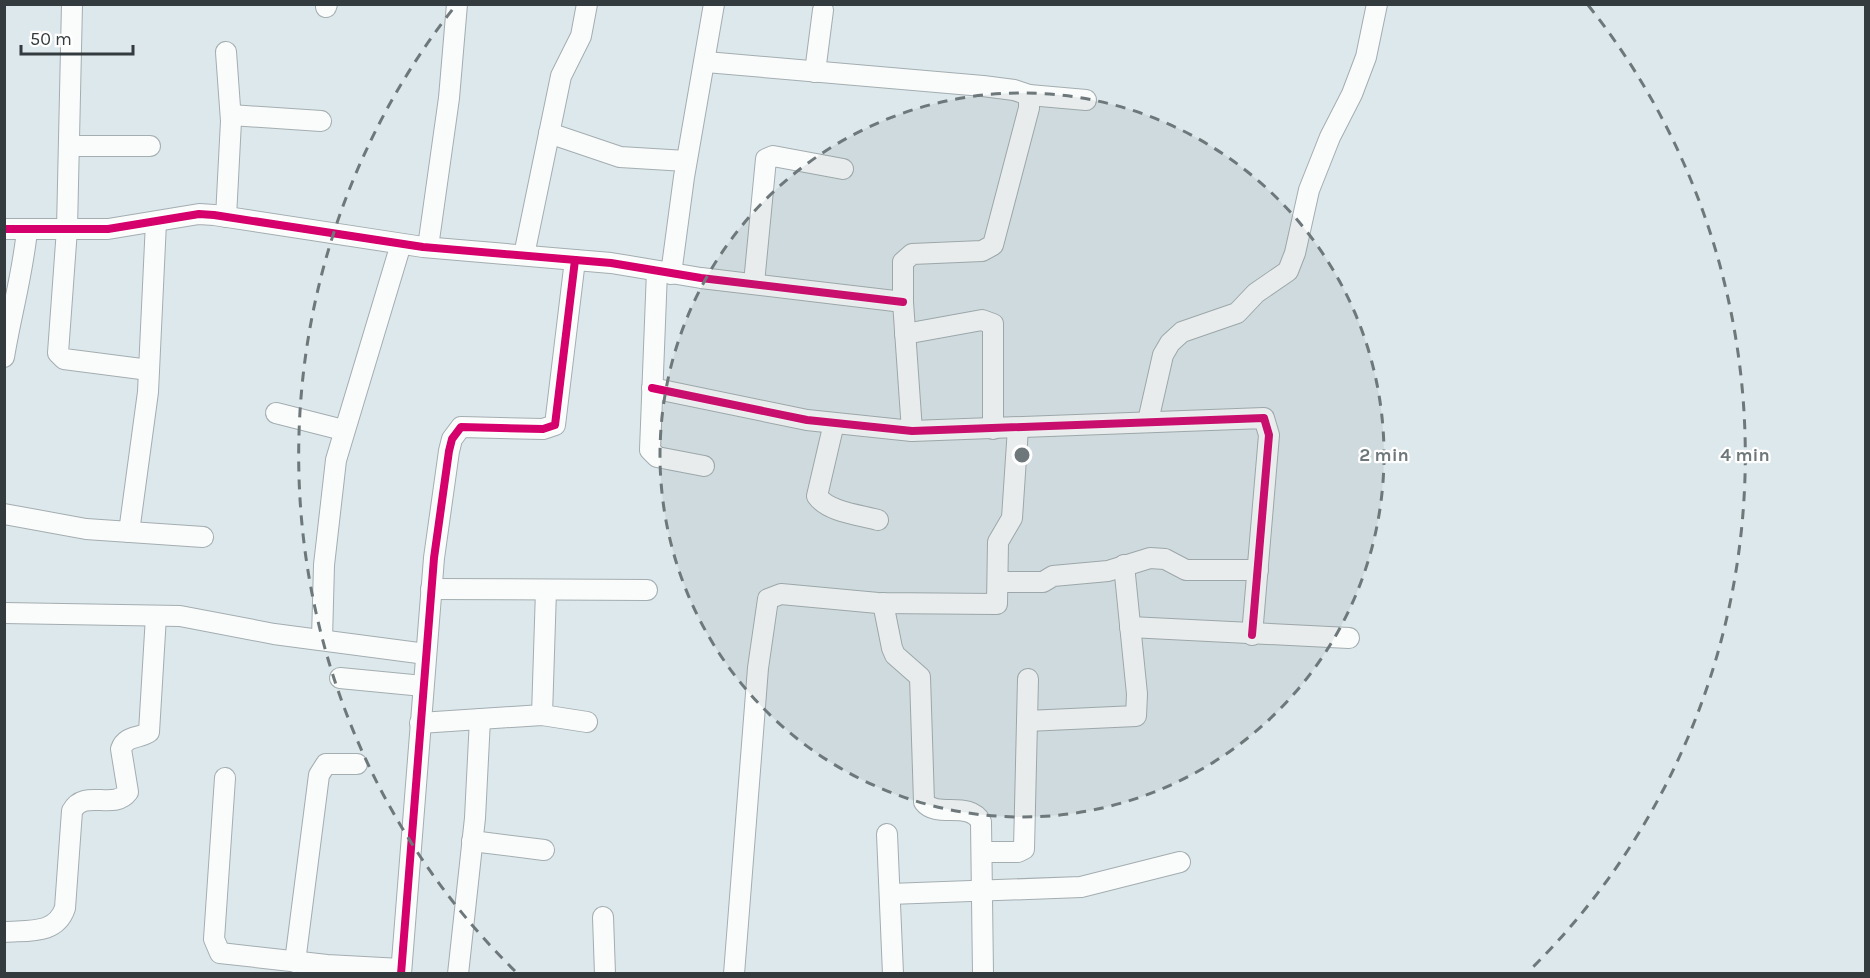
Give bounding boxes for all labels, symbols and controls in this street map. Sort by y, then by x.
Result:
scale bar [21,18,134,56]
text: 50 m [30,28,72,50]
text: 2 min [1359,444,1409,466]
text: 4 min [1720,444,1770,466]
centre of rings [1012,445,1032,465]

